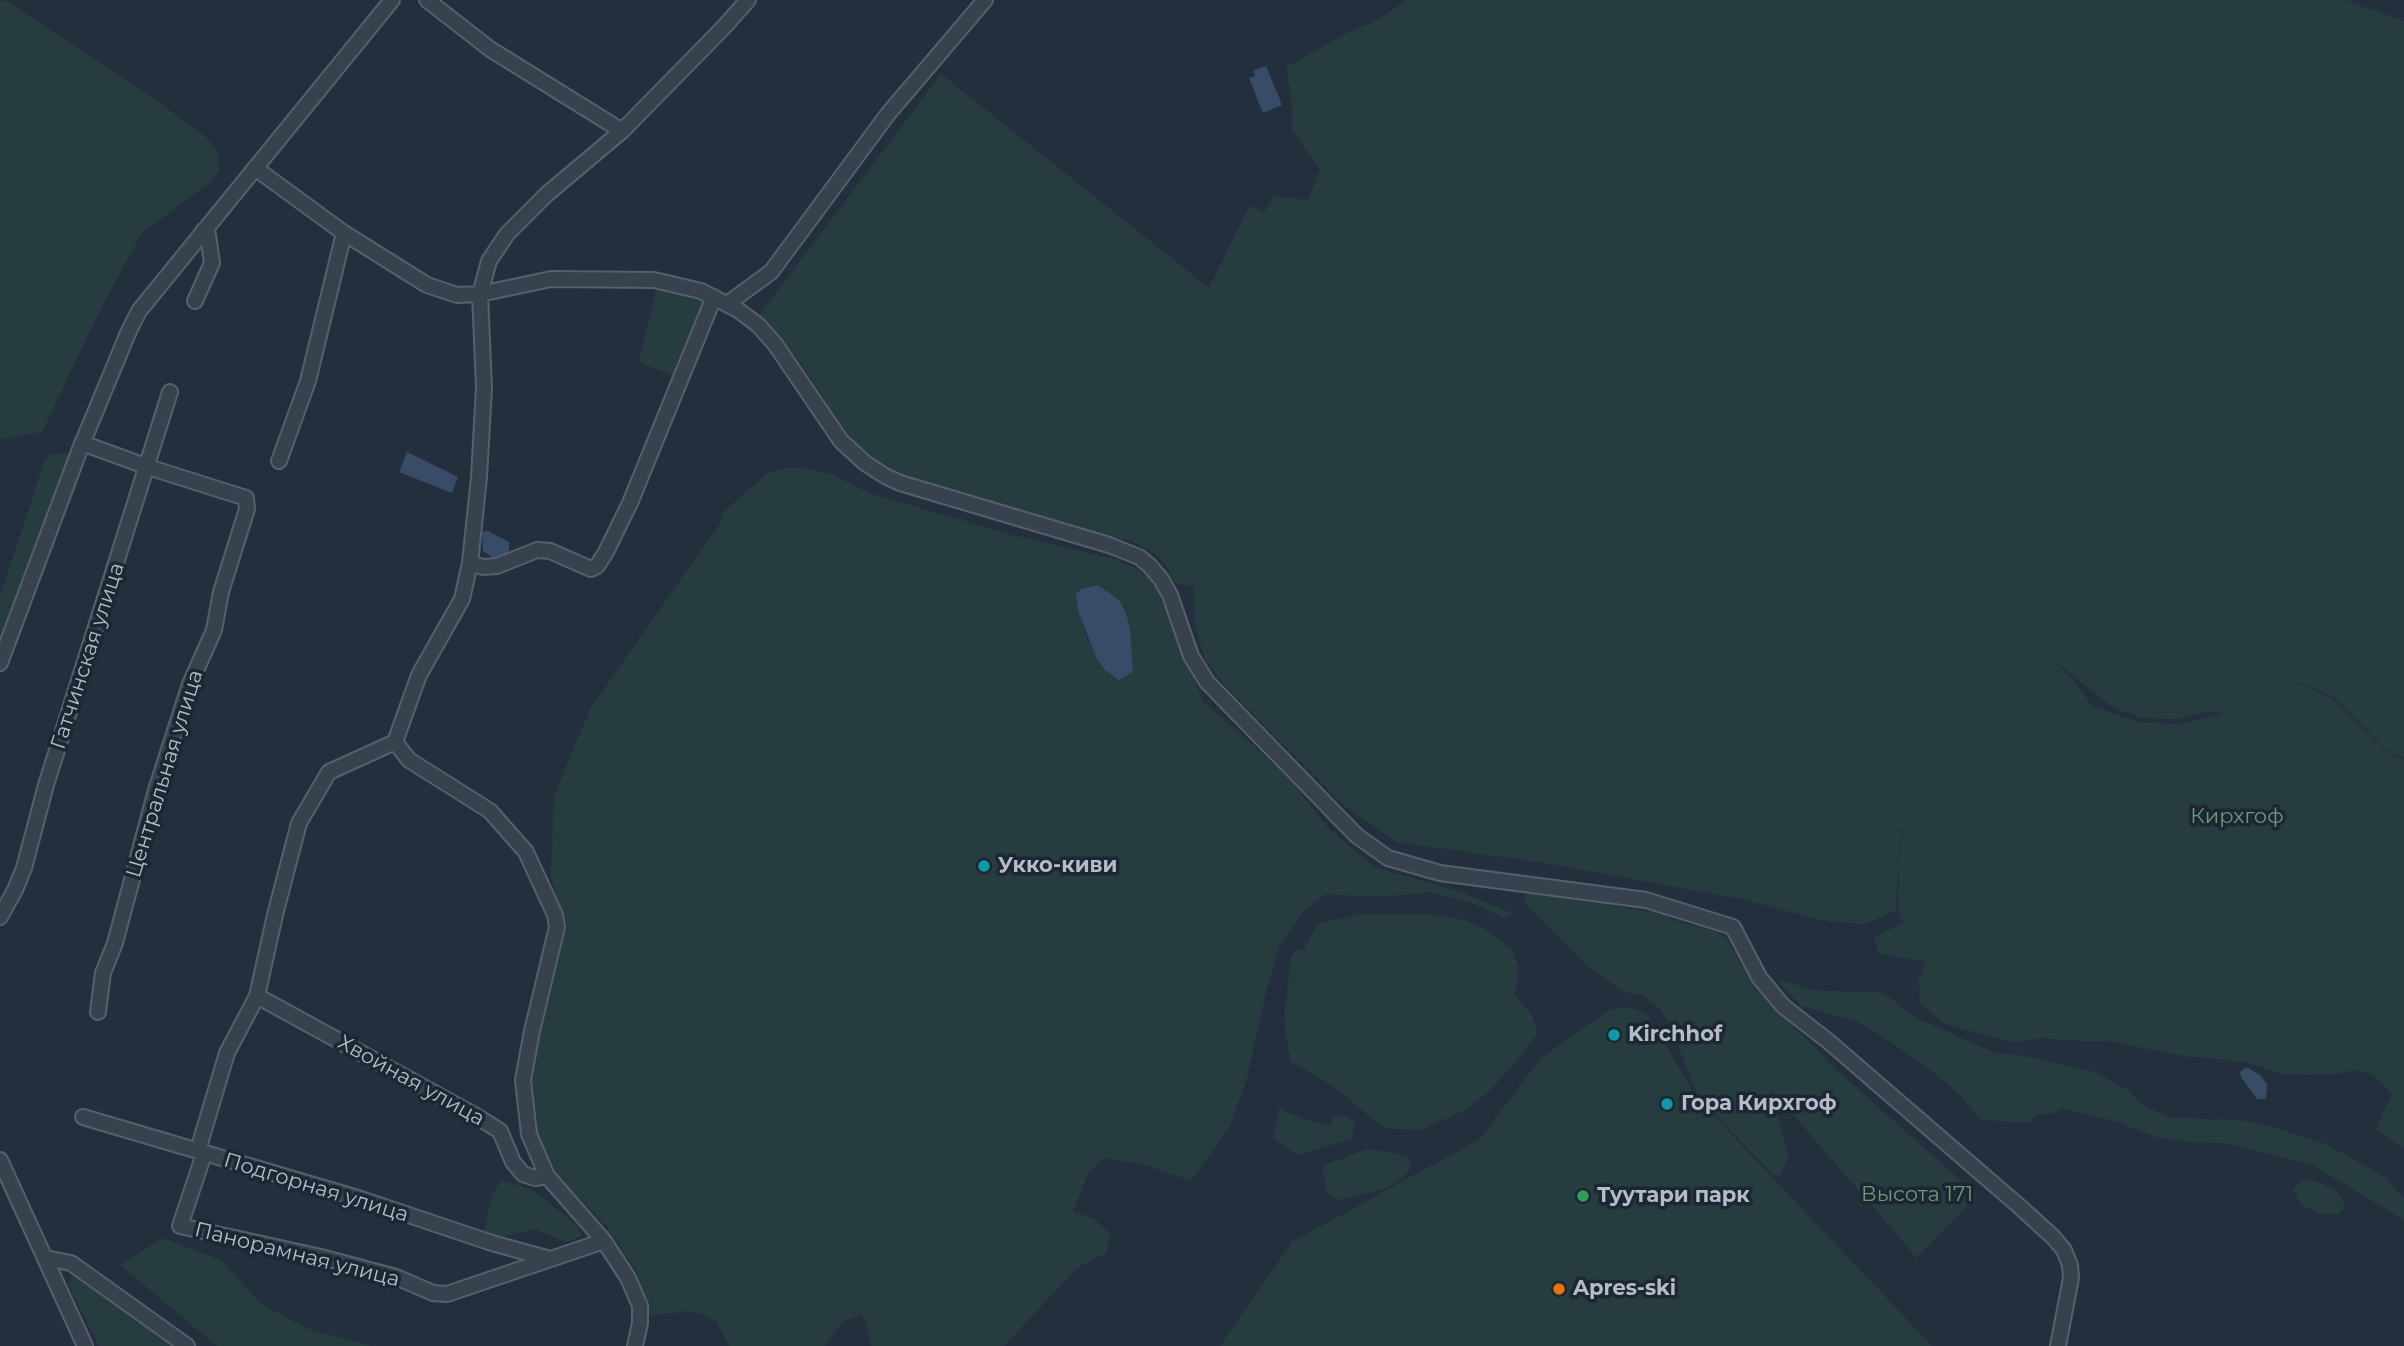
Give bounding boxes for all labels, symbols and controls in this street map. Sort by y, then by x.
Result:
street label: Гатчинская улица [46,560,130,752]
street label: Центральная улица [121,667,209,881]
park label: Кирхгоф [2190,804,2284,830]
place label: Укко-киви [998,853,1118,879]
marker: Укко-киви [976,858,992,874]
place label: Kirchhof [1628,1022,1722,1048]
marker: Kirchhof [1606,1027,1622,1043]
street label: Хвойная улица [333,1030,489,1132]
place label: Гора Кирхгоф [1681,1091,1837,1117]
marker: Гора Кирхгоф [1659,1096,1675,1112]
street label: Подгорная улица [221,1148,411,1228]
park label: Высота 171 [1861,1182,1973,1208]
place label: Туутари парк [1597,1183,1750,1209]
marker: Туутари парк [1575,1188,1591,1204]
street label: Панорамная улица [192,1217,402,1293]
place label: Apres-ski [1573,1276,1676,1302]
marker: Apres-ski [1551,1281,1567,1297]

